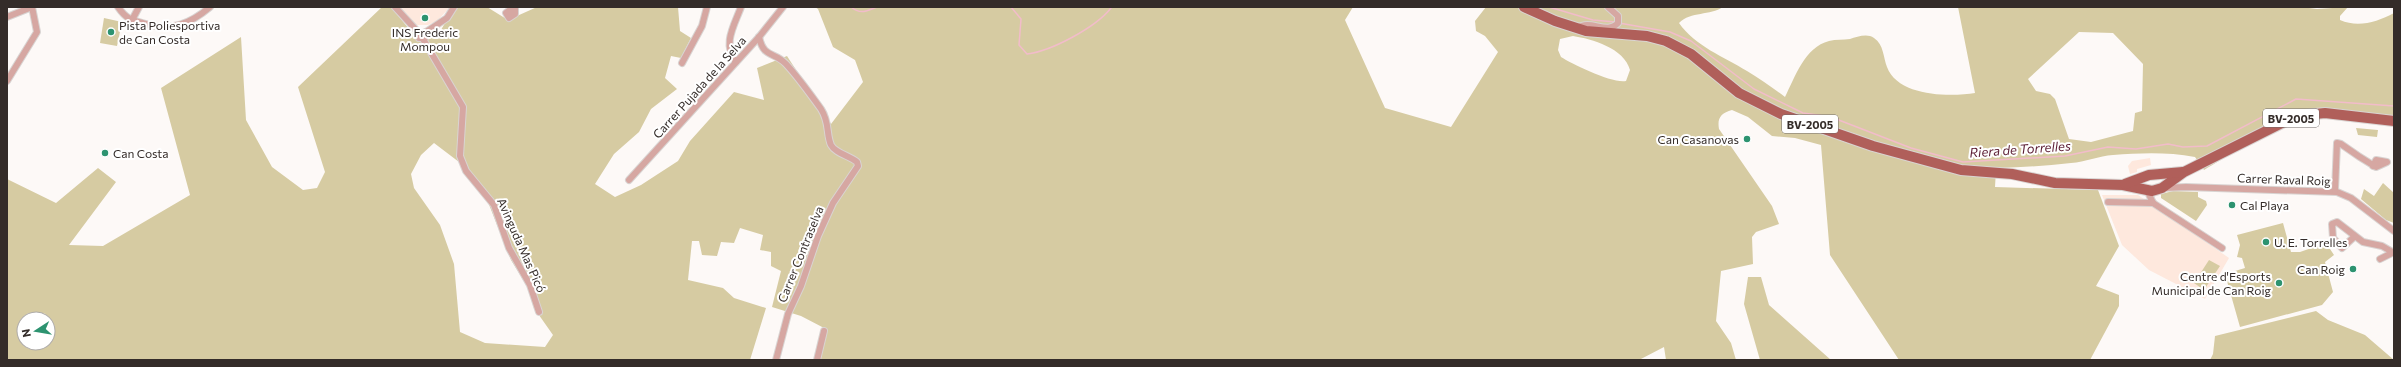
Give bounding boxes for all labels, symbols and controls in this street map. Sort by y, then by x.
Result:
marker: INS Frederic Mompou [420,13,430,23]
place label: Pista Poliesportiva de Can Costa [119,18,220,46]
place label: INS Frederic Mompou [392,25,458,53]
marker: Pista Poliesportiva de Can Costa [106,27,116,37]
street label: Carrer Pujada de la Selva [650,33,748,141]
road number: BV-2005 [2263,109,2319,127]
road number: BV-2005 [1782,115,1838,133]
place label: Can Casanovas [1657,132,1739,146]
marker: Can Casanovas [1742,134,1752,144]
water label: Riera de Torrelles [1969,137,2071,161]
place label: Can Costa [113,146,169,160]
marker: Can Costa [100,148,110,158]
street label: Carrer Raval Roig [2237,170,2331,188]
street label: Avinguda Mas Picó [495,196,549,294]
place label: Cal Playa [2240,198,2289,212]
marker: Cal Playa [2227,200,2237,210]
street label: Carrer Contraselva [774,204,826,304]
place label: U. E. Torrelles [2274,235,2347,249]
marker: U. E. Torrelles [2261,237,2271,247]
place label: Can Roig [2297,262,2345,276]
marker: Can Roig [2348,264,2358,274]
place label: Centre d'Esports Municipal de Can Roig [2152,269,2271,297]
marker: Centre d'Esports Municipal de Can Roig [2274,278,2284,288]
north arrow [16,311,56,351]
text: N [19,328,33,339]

